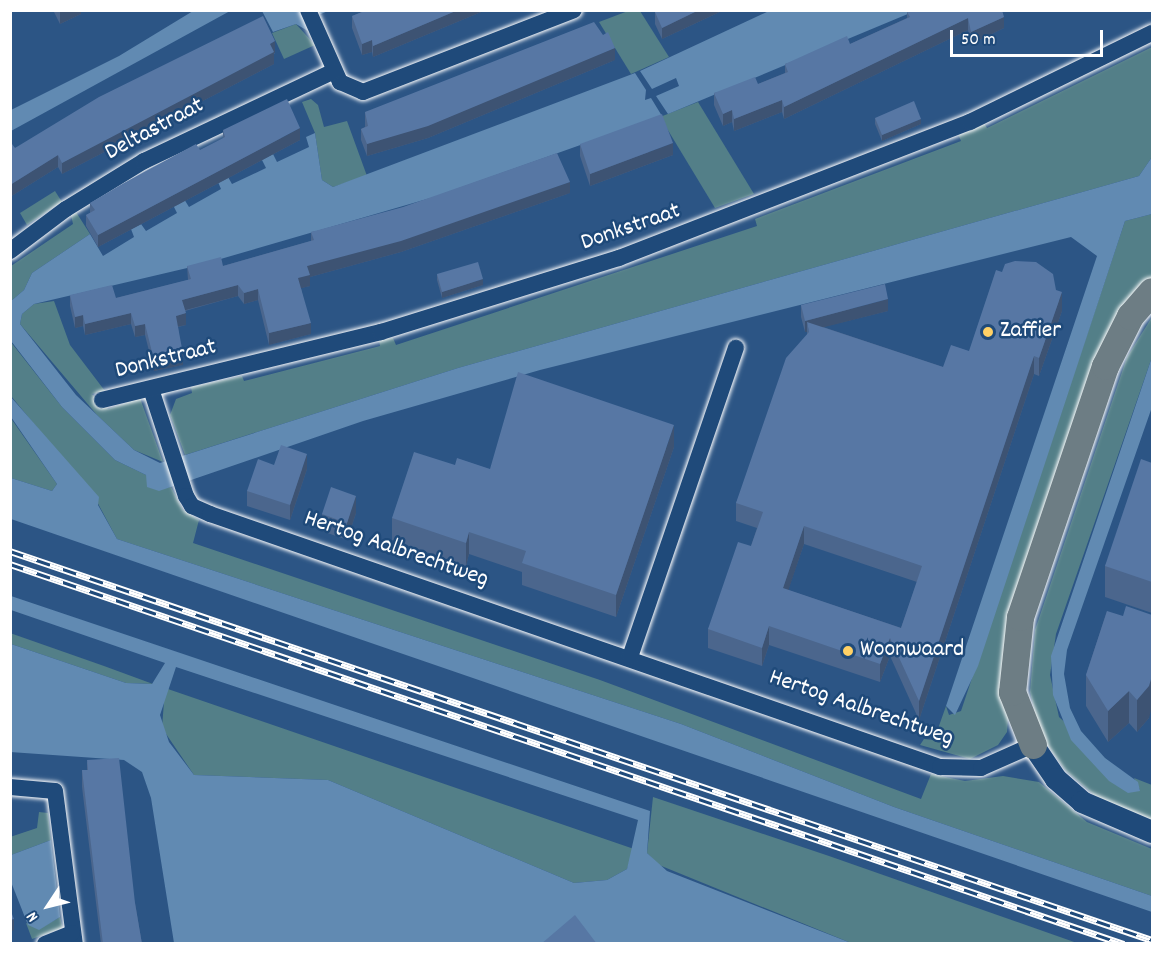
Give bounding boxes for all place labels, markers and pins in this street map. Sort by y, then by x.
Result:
place label: Zaffier [1000,318,1061,346]
marker: Zaffier [981,325,995,339]
place label: Woonwaard [860,637,964,665]
marker: Woonwaard [841,644,855,658]

